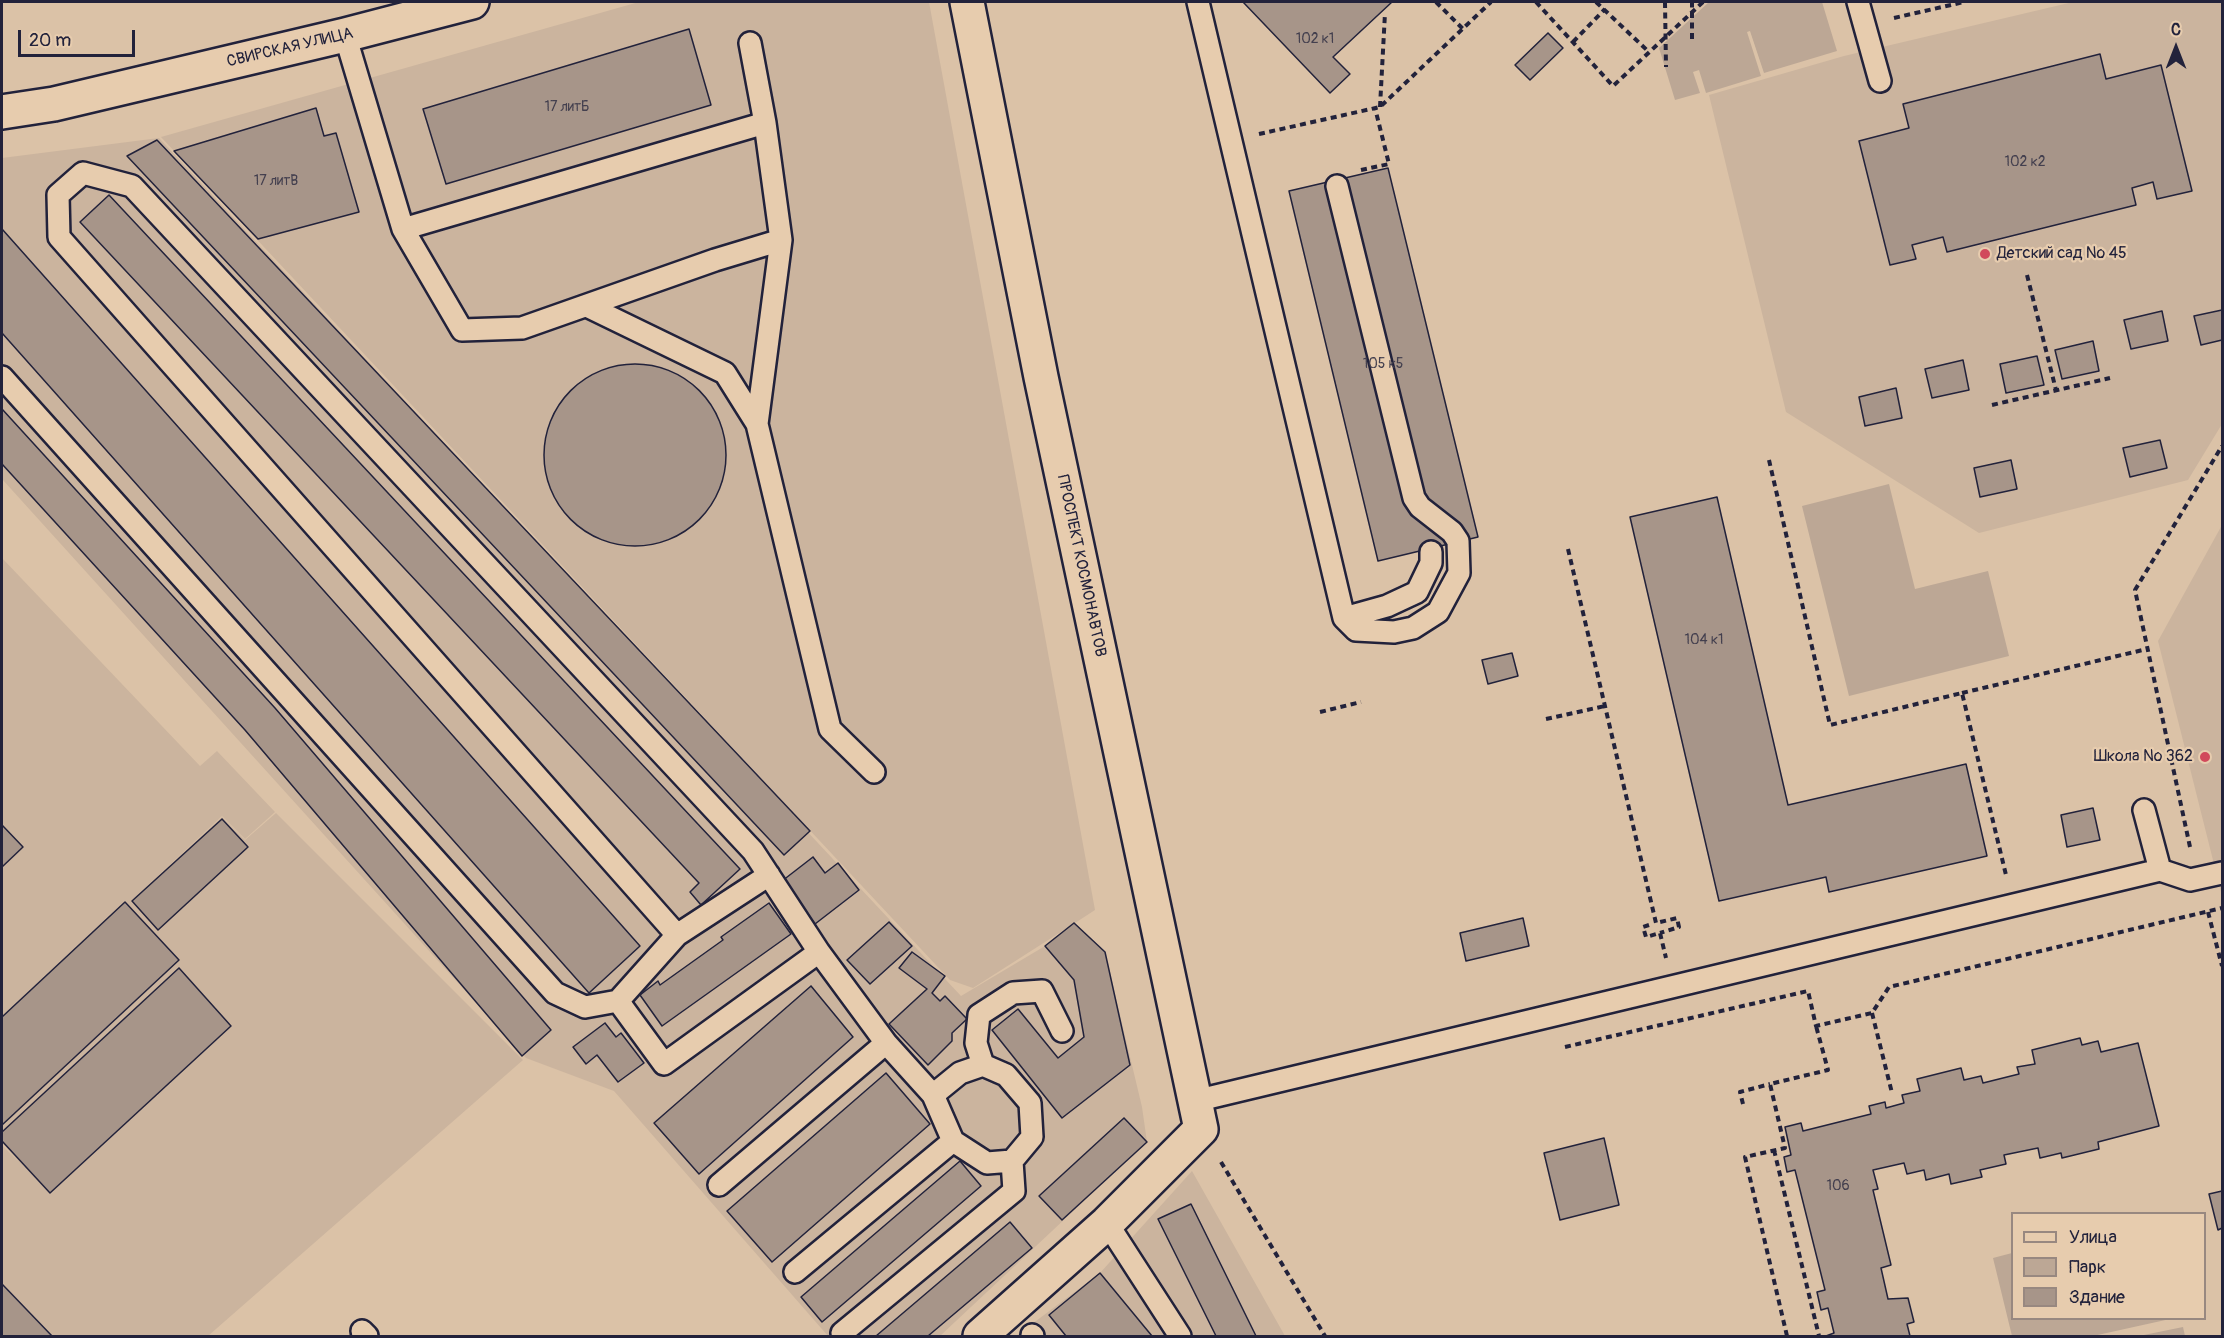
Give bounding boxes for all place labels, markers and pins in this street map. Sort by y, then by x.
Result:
place label: Детский сад № 45 [1997,244,2127,264]
marker: Детский сад № 45 [1978,247,1992,261]
place label: Школа № 362 [2094,747,2193,767]
marker: Школа № 362 [2198,750,2212,764]

